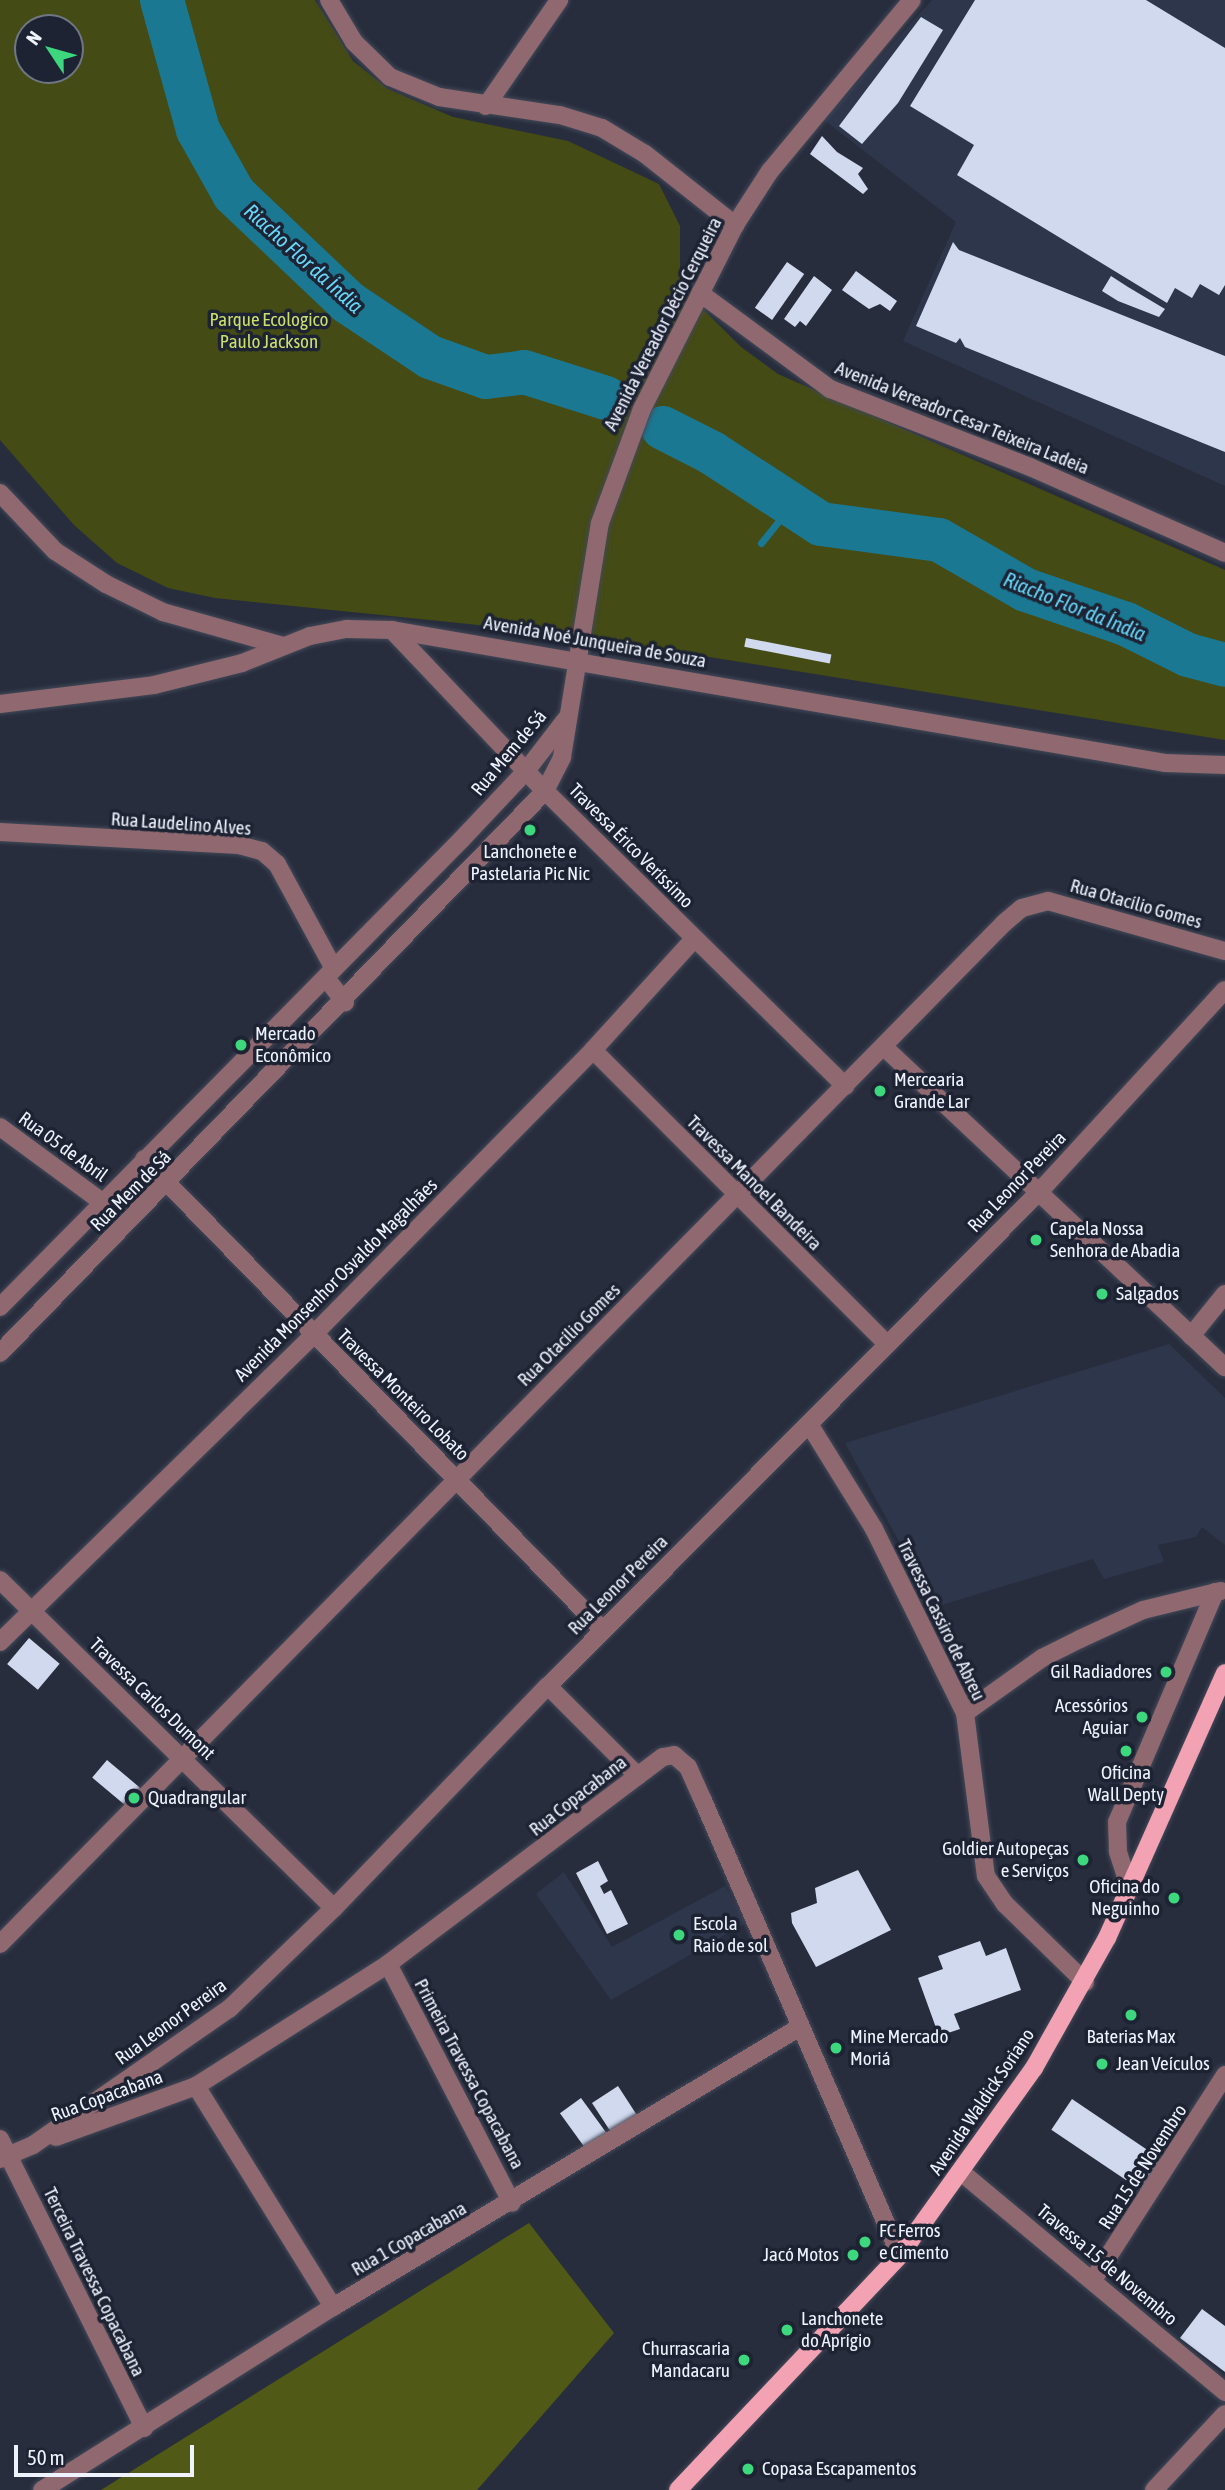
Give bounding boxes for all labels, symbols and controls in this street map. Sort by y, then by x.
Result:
north arrow [14,14,84,84]
text: N [21,27,46,49]
water label: Riacho Flor da Índia [239,198,369,318]
street label: Avenida Vereador Décio Cerqueira [599,214,727,434]
park label: Parque Ecologico Paulo Jackson [209,309,329,353]
street label: Avenida Vereador Cesar Teixeira Ladeia [832,357,1092,479]
water label: Riacho Flor da Índia [1000,566,1150,646]
street label: Avenida Noé Junqueira de Souza [482,611,708,673]
street label: Rua Mem de Sá [467,706,551,800]
street label: Travessa Érico Veríssimo [564,779,698,913]
street label: Rua Laudelino Alves [110,808,252,840]
marker: Lanchonete e Pastelaria Pic Nic [522,822,538,838]
place label: Lanchonete e Pastelaria Pic Nic [470,841,590,885]
street label: Rua Otacílio Gomes [1068,874,1204,934]
place label: Mercado Econômico [255,1023,331,1067]
marker: Mercado Econômico [233,1037,249,1053]
place label: Mercearia Grande Lar [894,1069,969,1113]
marker: Mercearia Grande Lar [872,1083,888,1099]
street label: Rua 05 de Abril [14,1107,112,1187]
street label: Travessa Manoel Bandeira [682,1111,826,1255]
street label: Rua Leonor Pereira [963,1127,1071,1237]
street label: Rua Mem de Sá [86,1146,176,1236]
street label: Avenida Monsenhor Osvaldo Magalhães [230,1174,442,1386]
place label: Capela Nossa Senhora de Abadia [1050,1218,1180,1262]
marker: Capela Nossa Senhora de Abadia [1028,1232,1044,1248]
street label: Rua Otacílio Gomes [513,1279,625,1391]
place label: Salgados [1116,1283,1179,1305]
marker: Salgados [1094,1286,1110,1302]
street label: Travessa Monteiro Lobato [332,1324,474,1466]
street label: Rua Leonor Pereira [563,1530,673,1640]
street label: Travessa Cassiro de Abreu [892,1536,990,1704]
street label: Travessa Carlos Dumont [85,1633,219,1765]
place label: Gil Radiadores [1051,1661,1152,1683]
marker: Gil Radiadores [1158,1664,1174,1680]
place label: Acessórios Aguiar [1055,1695,1128,1739]
marker: Acessórios Aguiar [1134,1709,1150,1725]
marker: Oficina Wall Depty [1118,1743,1134,1759]
street label: Rua Copacabana [525,1751,631,1841]
place label: Oficina Wall Depty [1088,1762,1164,1806]
place label: Quadrangular [148,1787,246,1809]
marker: Quadrangular [126,1790,142,1806]
place label: Goldier Autopeças e Serviços [942,1838,1069,1882]
marker: Goldier Autopeças e Serviços [1075,1852,1091,1868]
place label: Oficina do Neguinho [1089,1876,1160,1920]
marker: Oficina do Neguinho [1166,1890,1182,1906]
place label: Escola Raio de sol [693,1913,768,1957]
marker: Escola Raio de sol [671,1927,687,1943]
street label: Rua Leonor Pereira [111,1974,231,2070]
street label: Primeira Travessa Copacabana [409,1975,529,2173]
marker: Baterias Max [1123,2007,1139,2023]
street label: Avenida Waldick Soriano [925,2024,1039,2180]
place label: Mine Mercado Moriá [850,2026,948,2070]
place label: Baterias Max [1086,2026,1176,2048]
marker: Mine Mercado Moriá [828,2040,844,2056]
place label: Jean Veículos [1116,2053,1210,2075]
marker: Jean Veículos [1094,2056,1110,2072]
street label: Rua Copacabana [48,2065,166,2127]
street label: Rua 15 de Novembro [1094,2100,1192,2234]
street label: Terceira Travessa Copacabana [38,2184,150,2380]
street label: Rua 1 Copacabana [348,2197,470,2281]
street label: Travessa 15 de Novembro [1032,2200,1182,2330]
place label: FC Ferros e Cimento [879,2220,949,2264]
marker: FC Ferros e Cimento [857,2234,873,2250]
place label: Jacó Motos [763,2244,839,2266]
marker: Jacó Motos [845,2247,861,2263]
place label: Lanchonete do Aprígio [801,2308,883,2352]
marker: Lanchonete do Aprígio [779,2322,795,2338]
place label: Churrascaria Mandacaru [642,2338,730,2382]
marker: Churrascaria Mandacaru [736,2352,752,2368]
scale bar [18,2430,198,2474]
text: 50 m [27,2445,65,2469]
place label: Copasa Escapamentos [762,2458,916,2480]
marker: Copasa Escapamentos [740,2461,756,2477]

